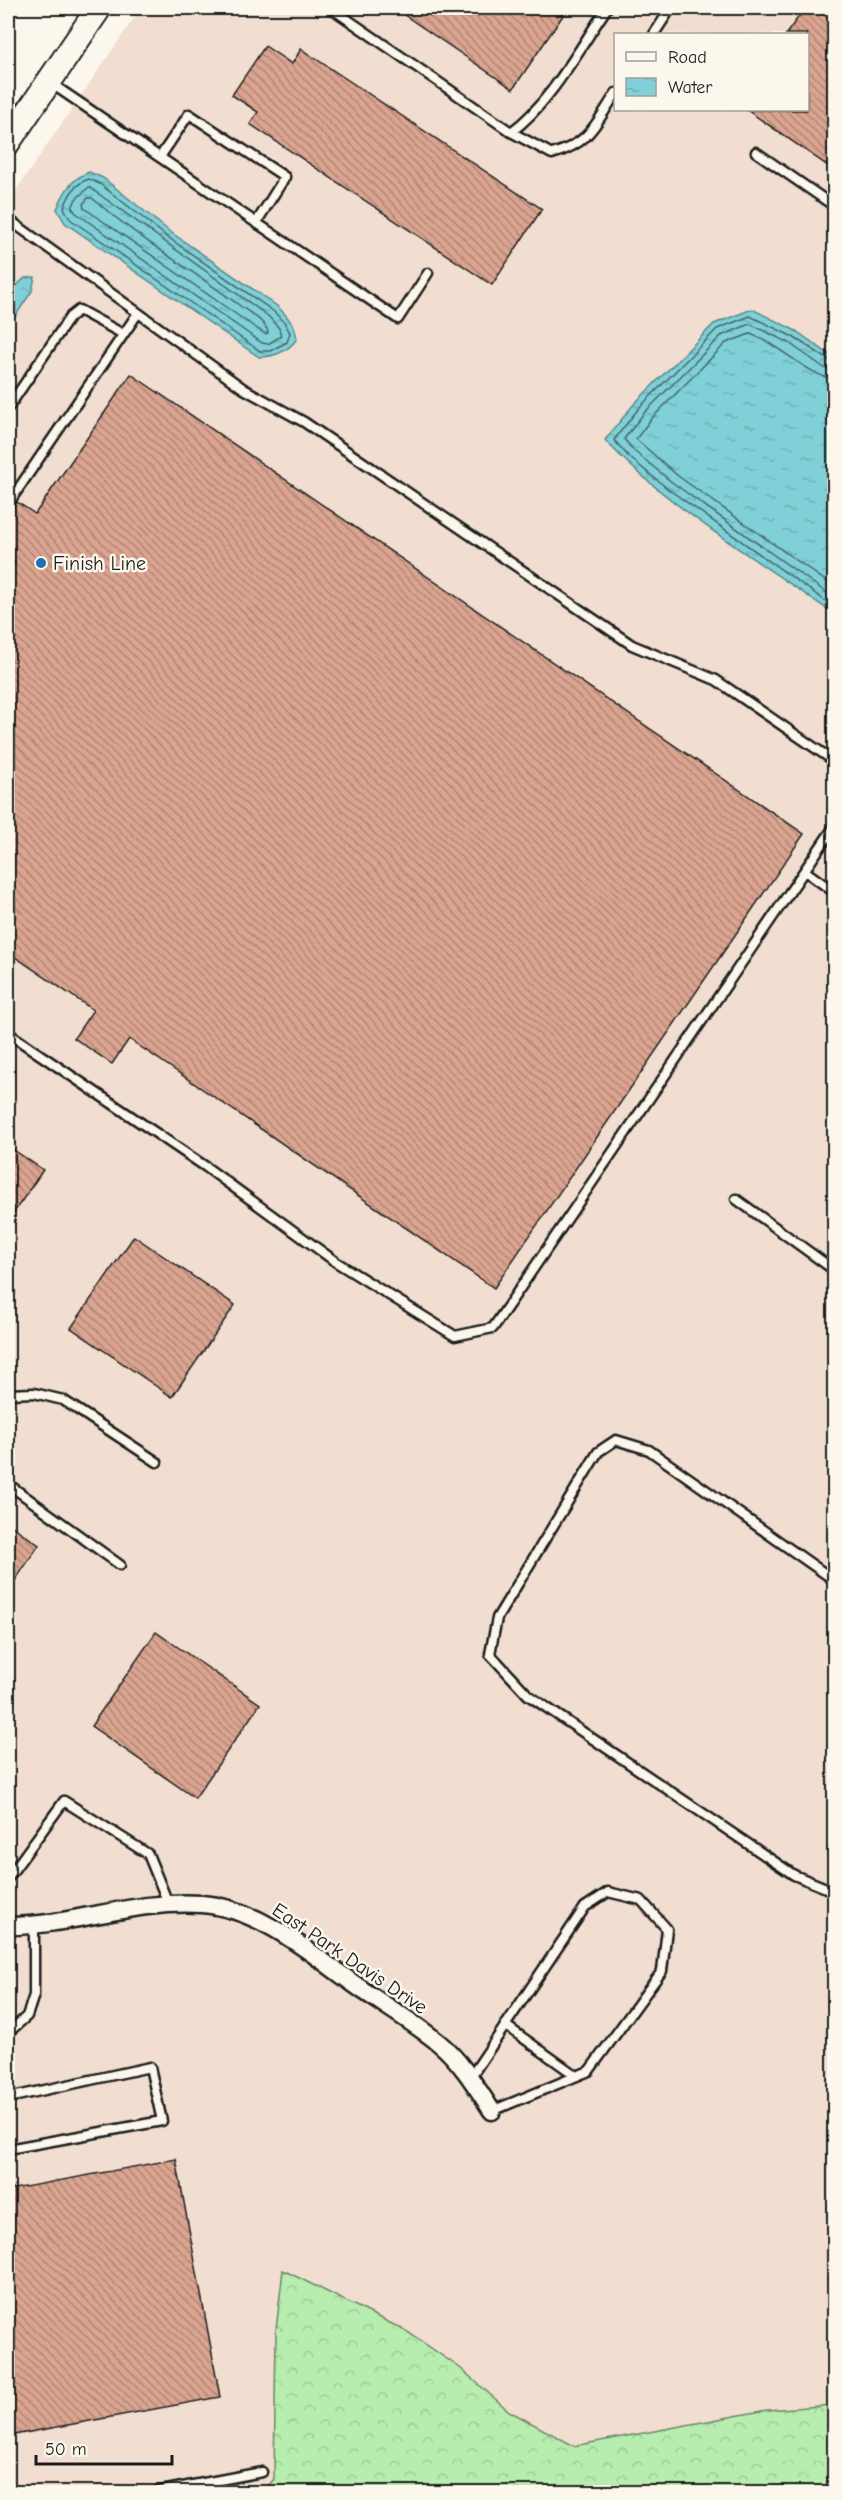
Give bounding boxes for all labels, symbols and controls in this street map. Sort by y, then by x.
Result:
legend [614,33,809,111]
text: Road [668,47,707,68]
text: Water [668,77,713,98]
place label: Finish Line [53,552,146,575]
marker: Finish Line [34,556,48,570]
street label: East Park Davis Drive [268,1898,432,2019]
scale bar [36,2428,172,2466]
text: 50 m [45,2439,87,2460]

